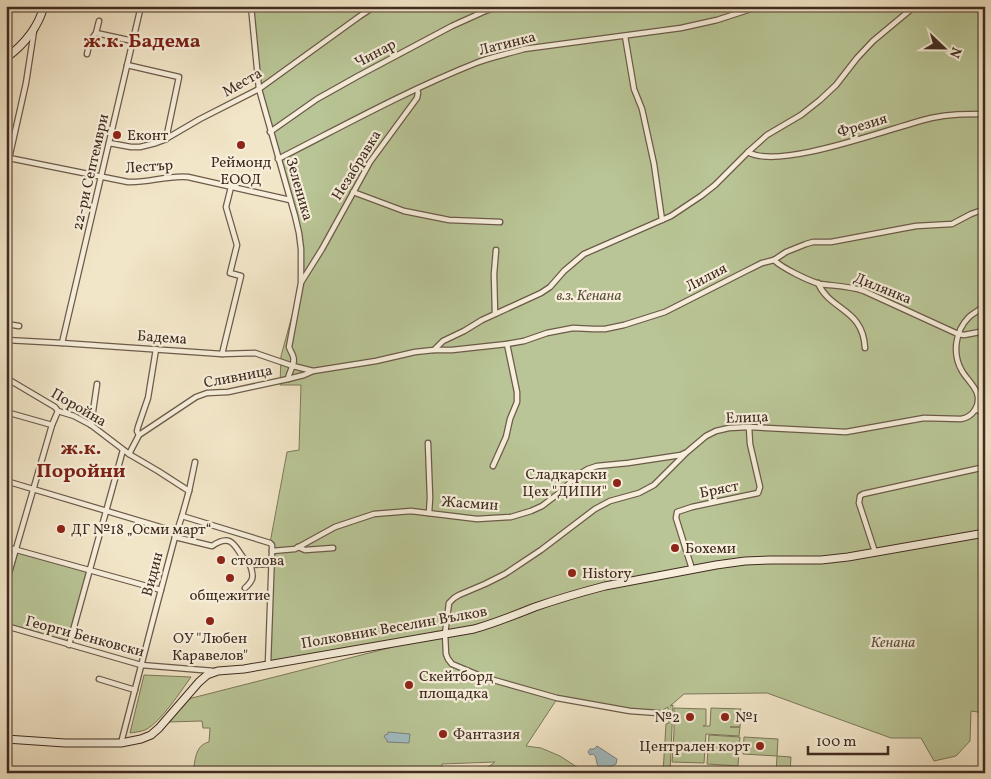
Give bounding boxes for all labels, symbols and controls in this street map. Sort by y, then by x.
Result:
north arrow [918,22,968,72]
street label: Латинка [477,27,538,62]
district label: ж.к. Бадема [83,28,201,56]
street label: Чинар [351,35,400,74]
text: N [944,44,965,61]
street label: Места [219,64,266,103]
street label: Фрезия [835,109,890,144]
street label: 22-ри Септември [68,112,115,233]
place label: Еконт [127,126,169,147]
street label: Незабравка [327,127,387,205]
marker: Еконт [111,129,123,141]
marker: Реймонд ЕООД [235,139,247,151]
place label: Реймонд ЕООД [211,153,272,191]
street label: Лестър [124,155,174,180]
street label: Зеленика [280,155,318,223]
street label: Лилия [682,259,731,298]
street label: Дилянка [850,268,914,310]
park label: в.з. Кенана [556,286,622,307]
street label: Бадема [136,326,188,351]
street label: Сливница [202,361,275,394]
street label: Поройна [46,384,110,433]
street label: Елица [725,407,769,430]
district label: ж.к. Поройни [36,435,126,486]
place label: Сладкарски Цех "ДИПИ" [522,465,607,503]
street label: Бряст [698,476,741,505]
marker: Сладкарски Цех "ДИПИ" [611,477,623,489]
street label: Жасмин [441,492,499,517]
place label: ДГ №18 „Осми март“ [71,520,211,541]
marker: ДГ №18 „Осми март“ [55,523,67,535]
place label: Бохеми [685,539,736,560]
marker: Бохеми [669,542,681,554]
street label: Видин [137,550,169,599]
place label: столова [231,551,285,572]
marker: столова [215,554,227,566]
place label: History [582,564,632,585]
marker: History [566,567,578,579]
marker: общежитие [224,572,236,584]
place label: общежитие [190,586,270,607]
street label: Полковник Веселин Вълков [300,602,489,655]
street label: Георги Бенковски [23,611,146,663]
marker: ОУ "Любен Каравелов" [204,615,216,627]
place label: ОУ "Любен Каравелов" [172,629,248,667]
park label: Кенана [871,633,915,654]
place label: Скейтборд площадка [419,667,494,705]
marker: Скейтборд площадка [403,679,415,691]
place label: №2 [654,708,680,729]
place label: №1 [735,708,758,729]
marker: №2 [684,711,696,723]
marker: №1 [719,711,731,723]
scale bar [808,724,888,756]
place label: Фантазия [453,725,520,746]
marker: Фантазия [437,728,449,740]
text: 100 m [816,732,856,753]
place label: Централен корт [639,737,750,758]
marker: Централен корт [754,740,766,752]

